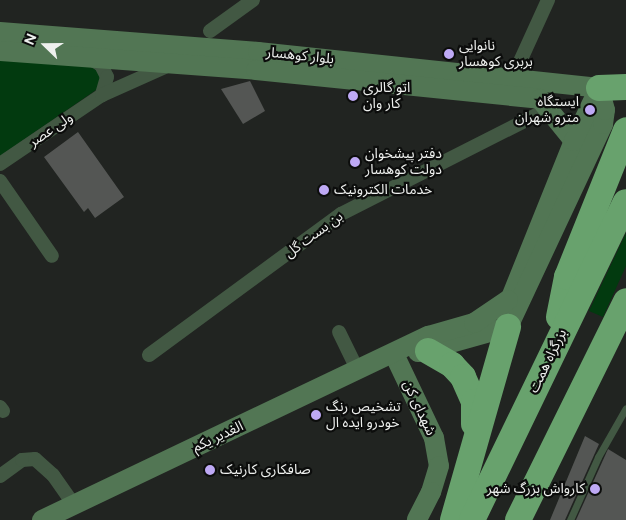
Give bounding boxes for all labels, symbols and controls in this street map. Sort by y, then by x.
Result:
north arrow [20,20,70,70]
text: N [21,31,41,47]
place label: نانوایی بربری کوهسار [459,38,533,70]
street label: بلوار کوهسار [265,44,335,68]
marker: نانوایی بربری کوهسار [443,48,455,60]
place label: اتو گالری کار وان [363,80,410,112]
marker: اتو گالری کار وان [347,90,359,102]
place label: ایستگاه مترو شهران [515,94,579,126]
marker: ایستگاه مترو شهران [583,103,597,117]
street label: ولی عصر [26,109,76,151]
place label: دفتر پیشخوان دولت کوهسار [365,146,442,178]
marker: دفتر پیشخوان دولت کوهسار [349,156,361,168]
place label: خدمات الکترونیک [334,182,432,198]
marker: خدمات الکترونیک [318,184,330,196]
street label: بن بست گل [282,208,346,262]
street label: بزرگراه همت [525,326,571,396]
street label: شهدای کن [399,378,439,438]
place label: تشخیص رنگ خودرو ایده ال [326,399,401,432]
marker: تشخیص رنگ خودرو ایده ال [310,409,322,421]
street label: الغدیر یکم [190,418,246,456]
place label: صافکاری کارنیک [220,462,311,478]
marker: صافکاری کارنیک [204,464,216,476]
place label: کارواش بزرگ شهر [487,481,585,497]
marker: کارواش بزرگ شهر [589,483,601,495]

